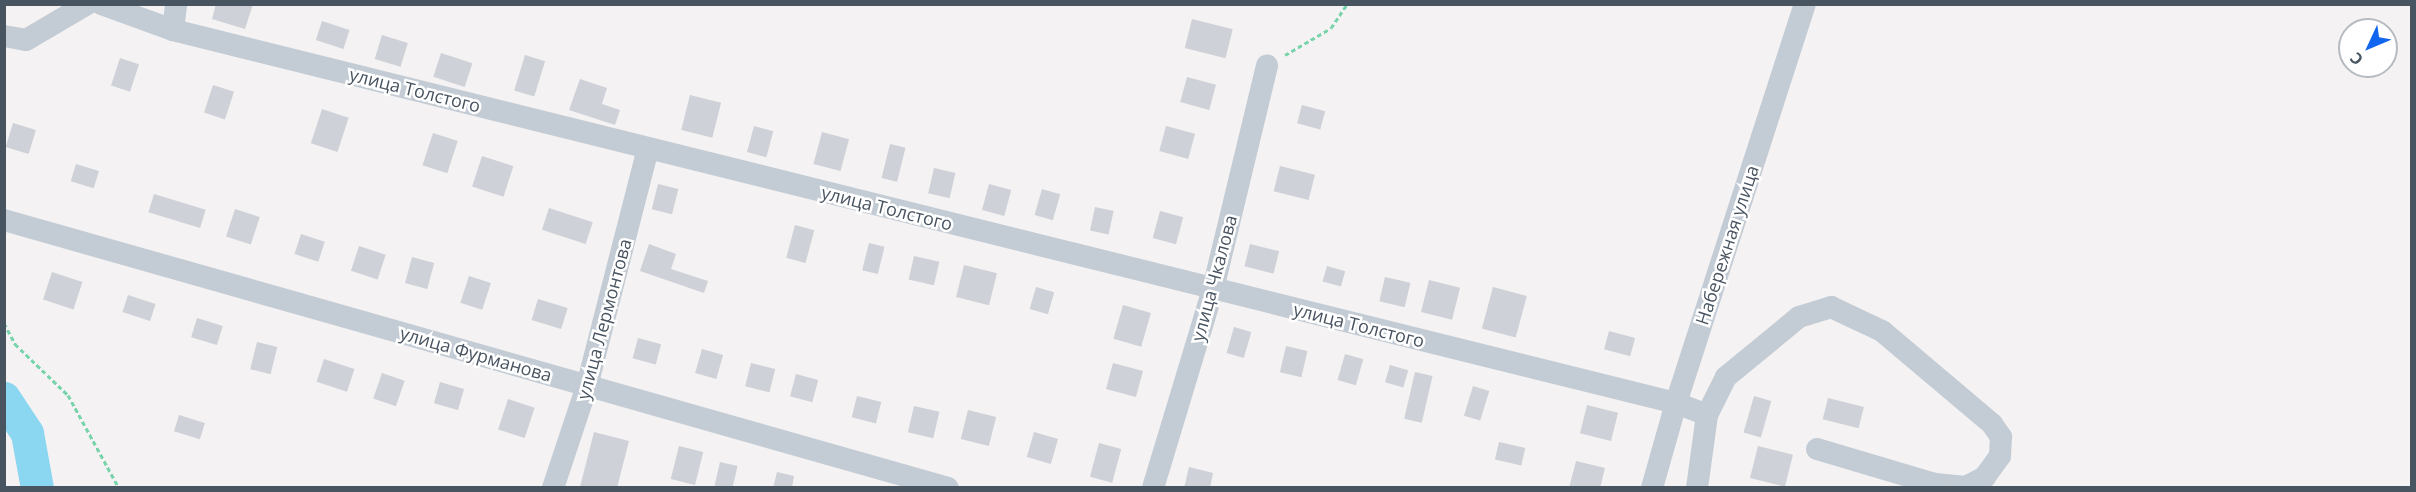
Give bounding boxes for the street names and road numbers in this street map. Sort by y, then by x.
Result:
street label: улица Толстого [347,63,483,117]
street label: Набережная улица [1691,162,1763,328]
street label: улица Толстого [819,181,955,235]
street label: улица Чкалова [1187,212,1241,344]
street label: улица Лермонтова [572,236,636,402]
street label: улица Толстого [1291,298,1427,352]
street label: улица Фурманова [398,322,554,386]

